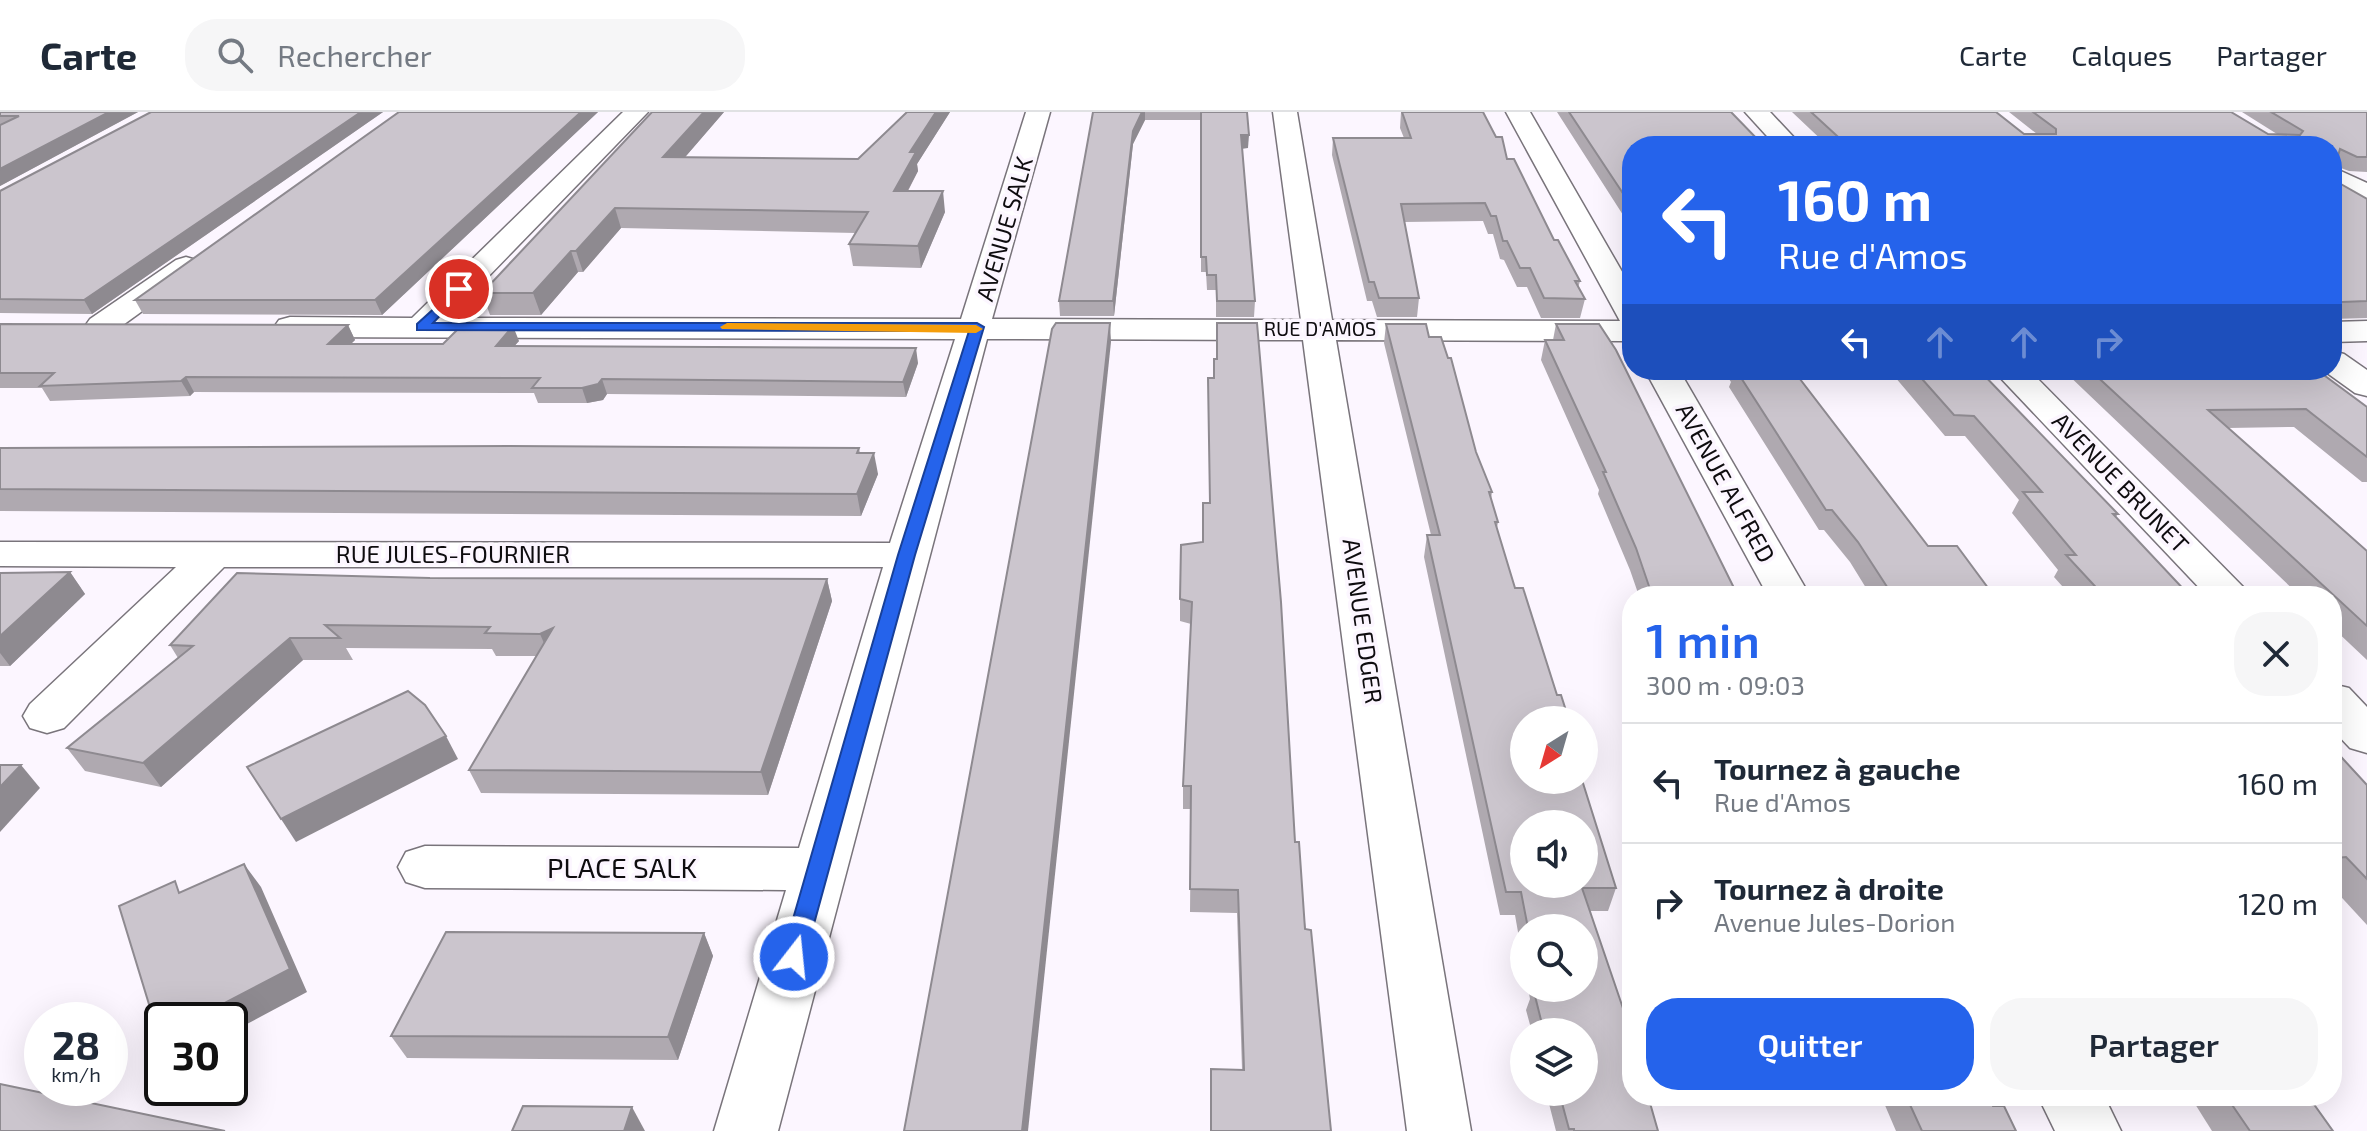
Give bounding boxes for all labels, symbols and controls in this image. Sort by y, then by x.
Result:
search box [185,19,745,91]
text: Carte [40,32,137,78]
icon: search [213,33,257,77]
text: Rechercher [277,37,432,73]
text: Carte [1959,38,2027,72]
text: Calques [2071,38,2172,72]
text: Partager [2216,38,2327,72]
street label: AVENUE SALK [969,153,1038,304]
text: 160 m [1778,165,1932,232]
icon: left [1646,168,1750,272]
text: Rue d'Amos [1778,233,1968,276]
pin [425,255,493,323]
icon: arrive [437,267,481,311]
street label: RUE D'AMOS [1264,316,1376,340]
icon: left [1834,320,1878,364]
icon: ahead [1918,320,1962,364]
icon: ahead [2002,320,2046,364]
icon: right [2086,320,2130,364]
street label: AVENUE ALFRED [1671,398,1782,567]
street label: AVENUE BRUNET [2047,406,2195,558]
street label: AVENUE EDGER [1338,536,1389,705]
street label: RUE JULES-FOURNIER [336,539,570,568]
text: 1 min [1646,610,1760,668]
button: close [2234,612,2318,696]
text: 300 m · 09:03 [1646,669,1805,700]
north arrow [1510,706,1598,794]
map controls [1510,706,1598,1106]
text: Tournez à gauche [1714,750,1961,786]
icon: left [1646,761,1690,805]
text: 160 m [2238,765,2318,801]
text: Rue d'Amos [1714,786,1851,817]
button: sound [1510,810,1598,898]
street label: PLACE SALK [547,850,698,884]
text: Tournez à droite [1714,870,1944,906]
icon: right [1646,881,1690,925]
text: 120 m [2238,885,2318,921]
text: Avenue Jules-Dorion [1714,906,1955,937]
button: search [1510,914,1598,1002]
position arrow [752,915,836,999]
button: Quitter [1646,998,1974,1090]
button: Partager [1990,998,2318,1090]
speed limit sign: 30 [144,1002,248,1106]
button: layers [1510,1018,1598,1106]
text: 28 [52,1020,100,1068]
text: km/h [51,1062,101,1086]

